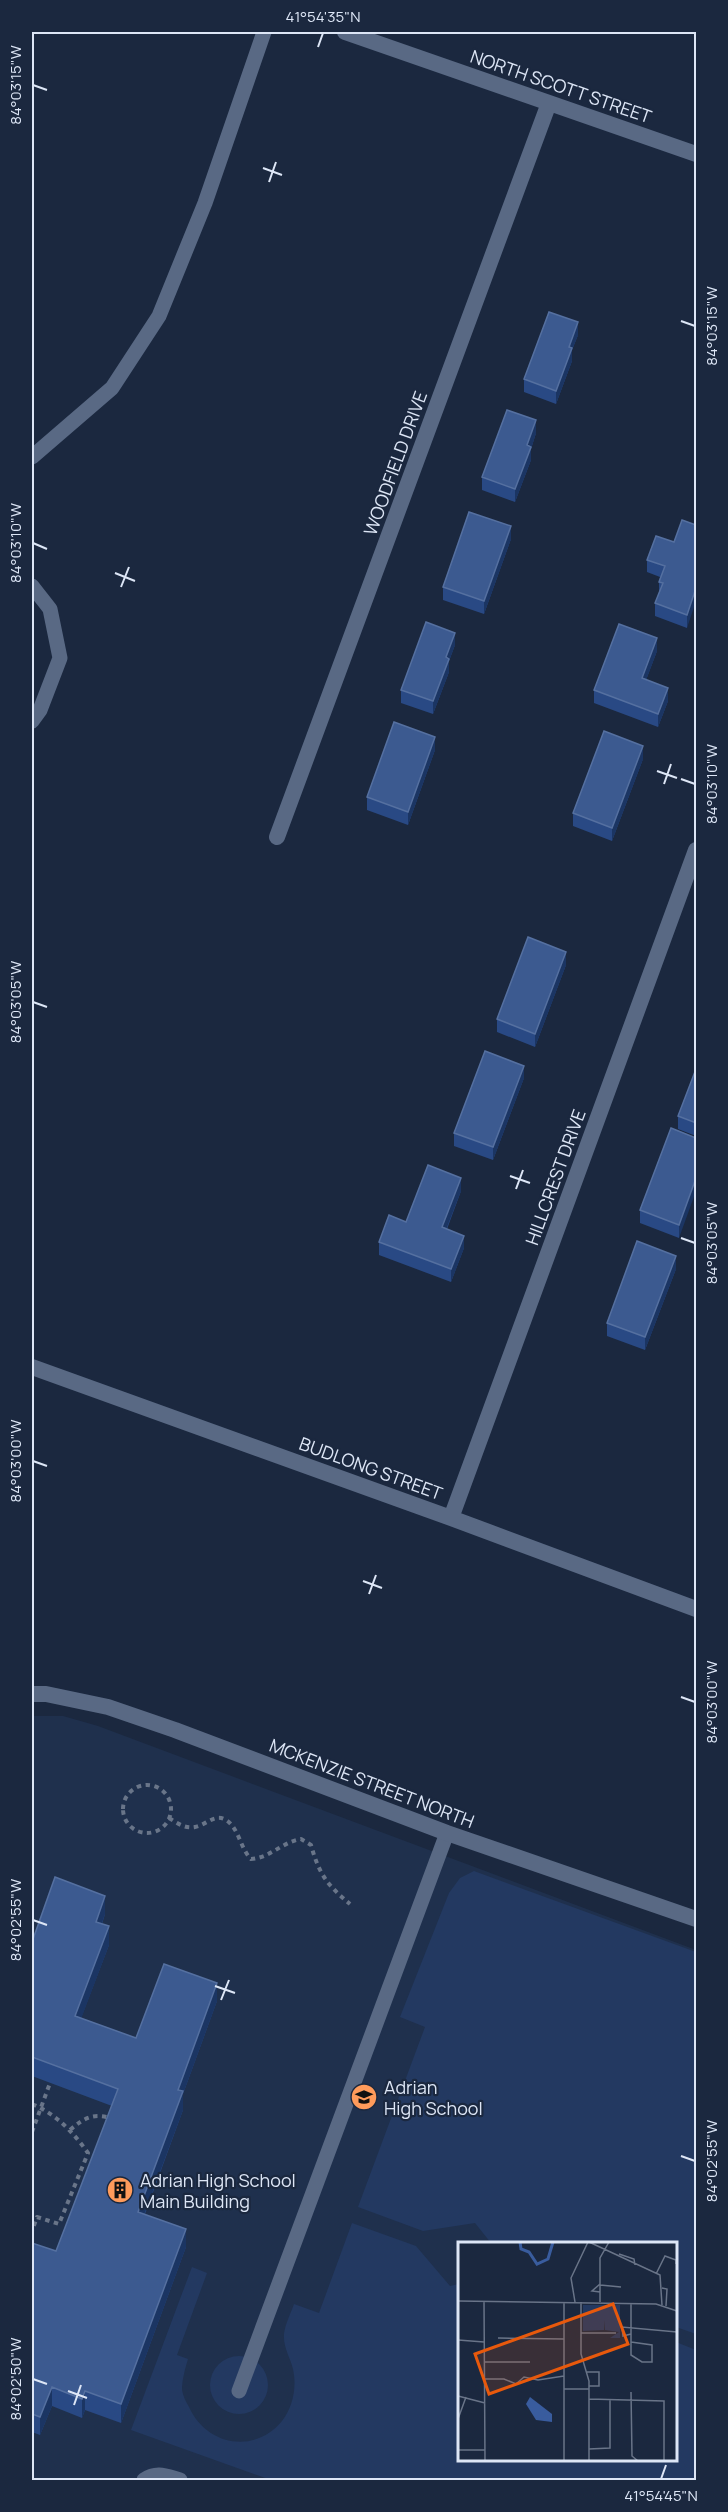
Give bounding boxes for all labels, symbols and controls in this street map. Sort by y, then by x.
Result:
text: 41°54'35"N [286,6,360,27]
street label: NORTH SCOTT STREET [467,44,655,128]
text: 84°03'15"W [5,45,26,125]
text: 84°03'15"W [701,286,722,366]
street label: WOODFIELD DRIVE [358,388,432,538]
text: 84°03'10"W [5,503,26,583]
text: 84°03'10"W [701,744,722,824]
text: 84°03'05"W [5,961,26,1043]
street label: HILLCREST DRIVE [519,1106,591,1248]
text: 84°03'05"W [701,1202,722,1284]
text: 84°03'00"W [5,1419,26,1503]
street label: BUDLONG STREET [296,1431,446,1505]
text: 84°03'00"W [701,1660,722,1744]
street label: MCKENZIE STREET NORTH [266,1733,478,1833]
text: 84°02'55"W [5,1879,26,1961]
place label: Adrian High School [384,2075,483,2120]
school or university icon: Adrian High School [349,2082,379,2112]
text: 84°02'55"W [701,2120,722,2202]
place label: Adrian High School Main Building [140,2168,296,2213]
building icon: Adrian High School Main Building [105,2175,135,2205]
inset map [458,2242,677,2461]
text: 84°02'50"W [5,2338,26,2420]
text: 41°54'45"N [624,2485,698,2506]

